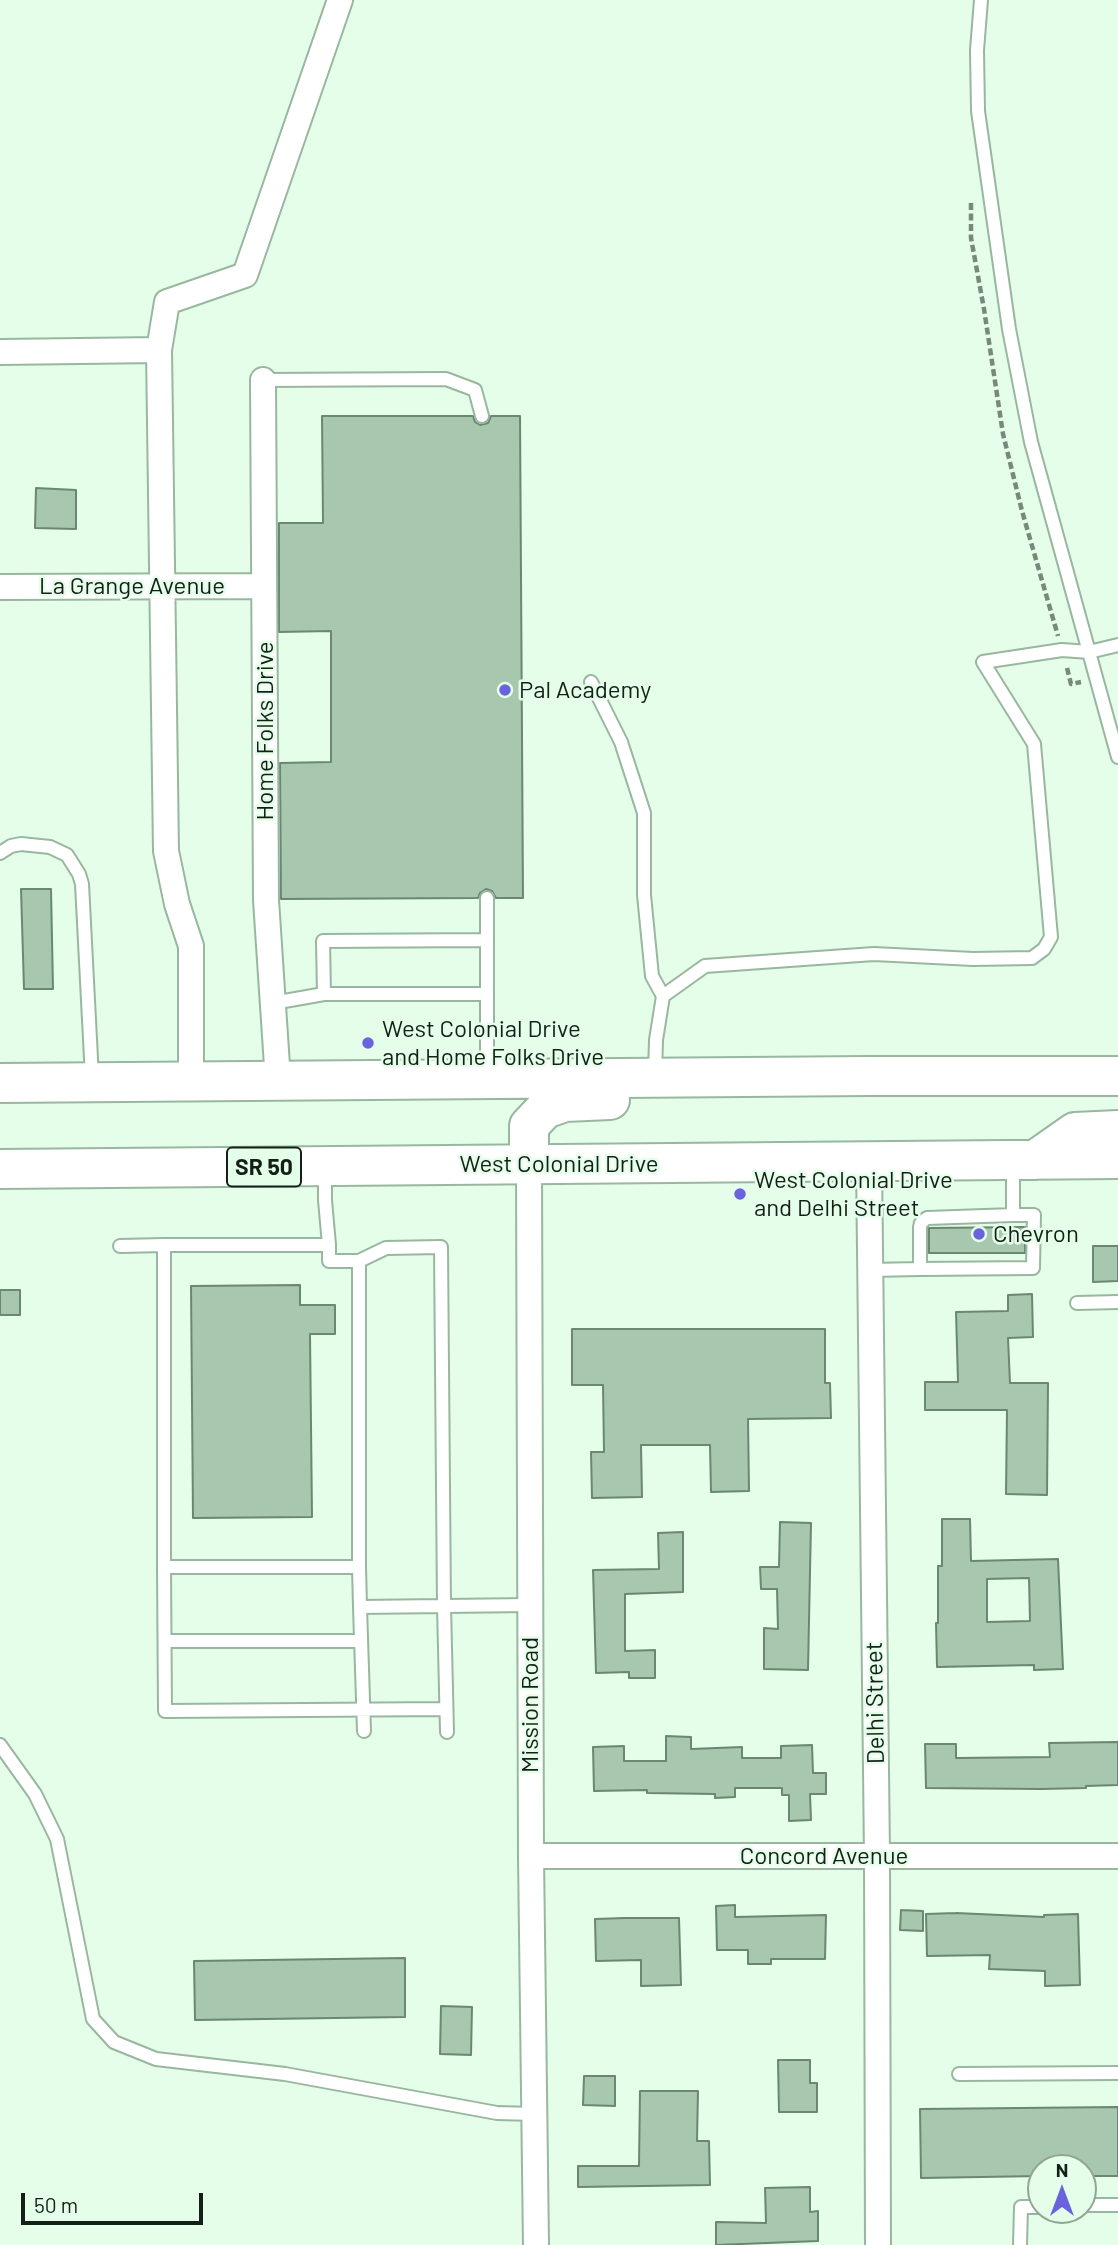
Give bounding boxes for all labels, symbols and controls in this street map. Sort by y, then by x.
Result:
street label: La Grange Avenue [39,572,225,600]
street label: Home Folks Drive [251,641,279,821]
place label: Pal Academy [519,676,651,704]
marker: Pal Academy [497,682,513,698]
place label: West Colonial Drive and Home Folks Drive [382,1015,604,1071]
marker: West Colonial Drive and Home Folks Drive [360,1035,376,1051]
road number: SR 50 [227,1148,301,1186]
street label: West Colonial Drive [460,1150,658,1178]
place label: West Colonial Drive and Delhi Street [754,1166,953,1222]
marker: West Colonial Drive and Delhi Street [732,1186,748,1202]
place label: Chevron [993,1220,1079,1248]
marker: Chevron [971,1226,987,1242]
street label: Mission Road [516,1637,544,1773]
street label: Delhi Street [860,1641,890,1765]
street label: Concord Avenue [740,1842,908,1870]
north arrow [1027,2154,1097,2224]
text: N [1056,2158,1068,2181]
scale bar [24,2178,206,2222]
text: 50 m [34,2192,78,2217]

